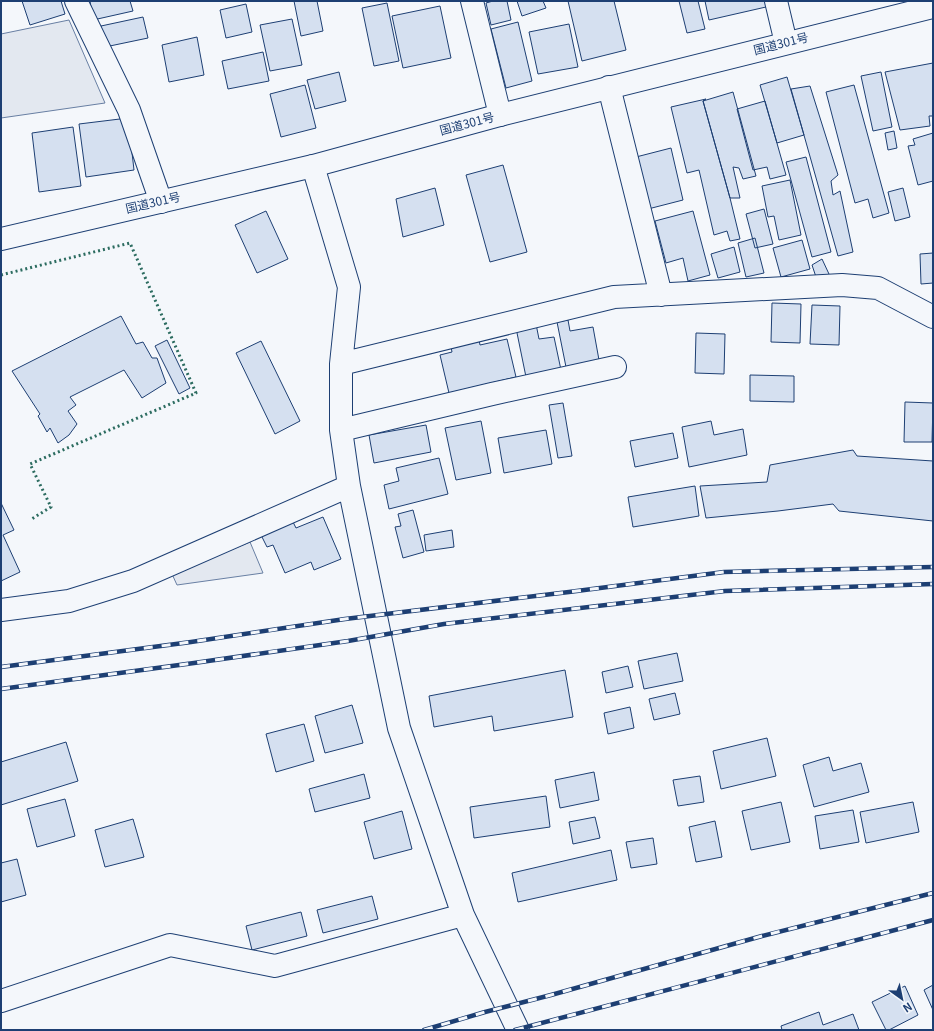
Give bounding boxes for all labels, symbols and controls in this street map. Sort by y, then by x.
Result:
street label: 国道301号 [751,28,810,58]
street label: 国道301号 [437,107,496,138]
street label: 国道301号 [123,187,182,216]
north arrow [882,979,922,1019]
text: N [900,999,916,1017]

